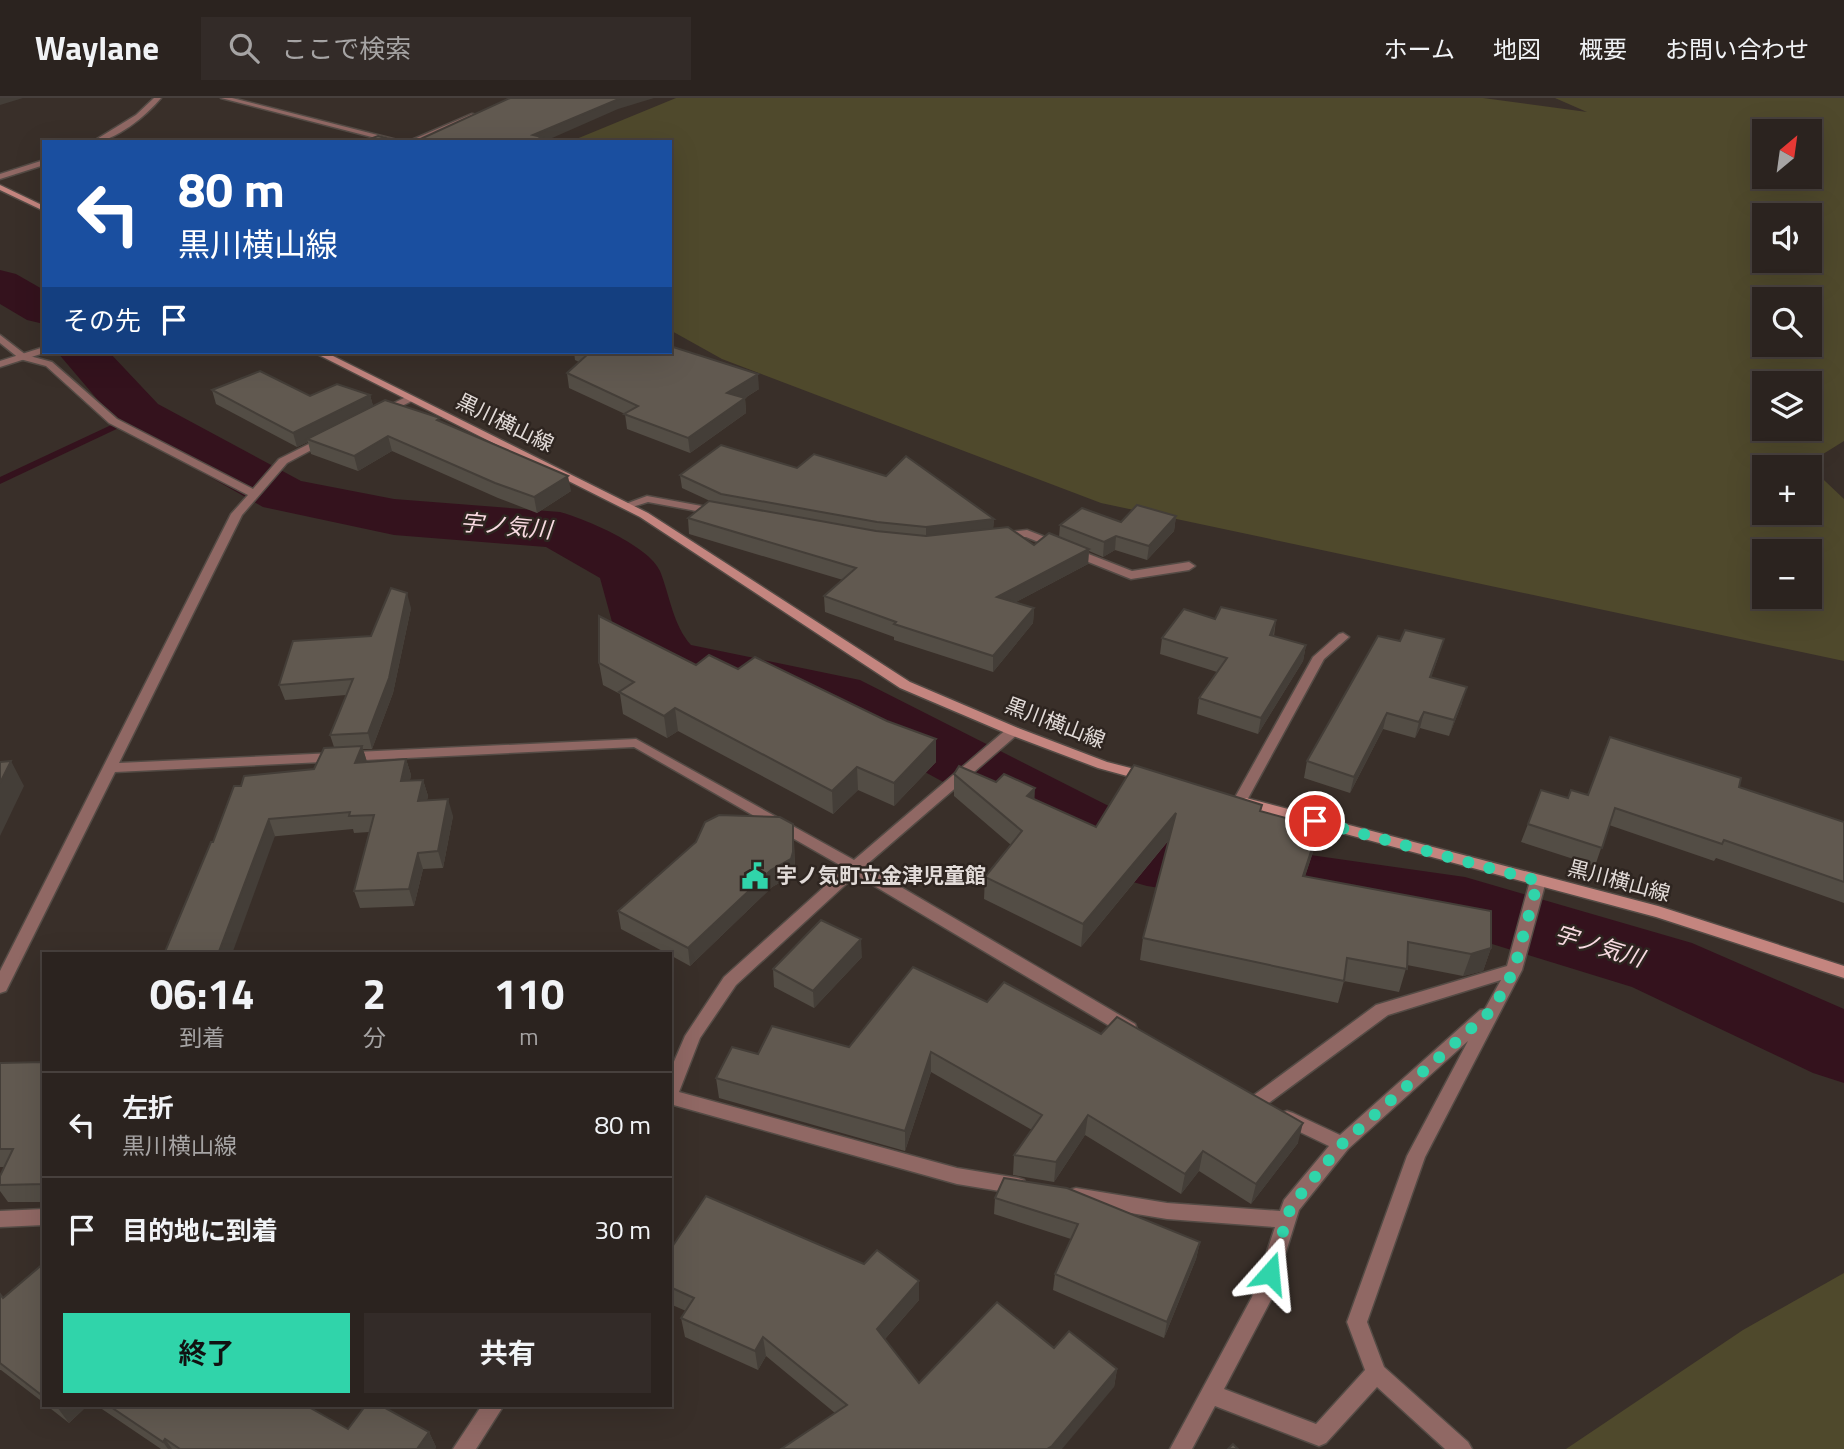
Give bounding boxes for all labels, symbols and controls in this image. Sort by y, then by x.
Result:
search box [201,17,691,80]
text: Waylane [35,23,159,73]
icon: search [225,29,263,67]
text: ここで検索 [281,29,411,68]
text: ホーム [1384,31,1455,67]
text: 地図 [1493,31,1541,67]
text: 概要 [1579,31,1627,67]
text: お問い合わせ [1665,31,1809,67]
north arrow [1752,119,1822,189]
map controls [1752,119,1822,609]
text: 80 m [178,151,285,226]
icon: left [63,168,154,259]
button: sound [1752,203,1822,273]
text: 黒川横山線 [178,220,338,268]
button: search [1752,287,1822,357]
text: その先 [63,301,141,340]
icon: arrive [155,301,193,339]
button: layers [1752,371,1822,441]
street label: 黒川横山線 [451,385,560,459]
button: + [1752,455,1822,525]
water label: 宇ノ気川 [459,504,556,547]
button: − [1752,539,1822,609]
street label: 黒川横山線 [1001,688,1110,756]
pin [1285,791,1345,851]
icon: arrive [1296,802,1334,840]
street label: 黒川横山線 [1564,851,1674,909]
place label: 宇ノ気町立金津児童館 [776,859,986,891]
public building icon: 宇ノ気町立金津児童館 [740,861,770,891]
water label: 宇ノ気川 [1550,915,1651,977]
text: 06:14 [150,961,255,1025]
text: 2 [362,961,386,1025]
text: 110 [494,961,564,1025]
text: m [519,1019,539,1054]
text: 到着 [179,1020,225,1055]
text: 分 [363,1020,386,1055]
text: 左折 [122,1088,174,1127]
text: 80 m [594,1105,651,1144]
icon: left [63,1106,101,1144]
text: 黒川横山線 [122,1128,237,1163]
text: 30 m [594,1210,651,1249]
icon: arrive [63,1211,101,1249]
text: 目的地に到着 [122,1211,278,1250]
position arrow [1233,1236,1307,1310]
button: 終了 [63,1313,350,1393]
button: 共有 [364,1313,651,1393]

